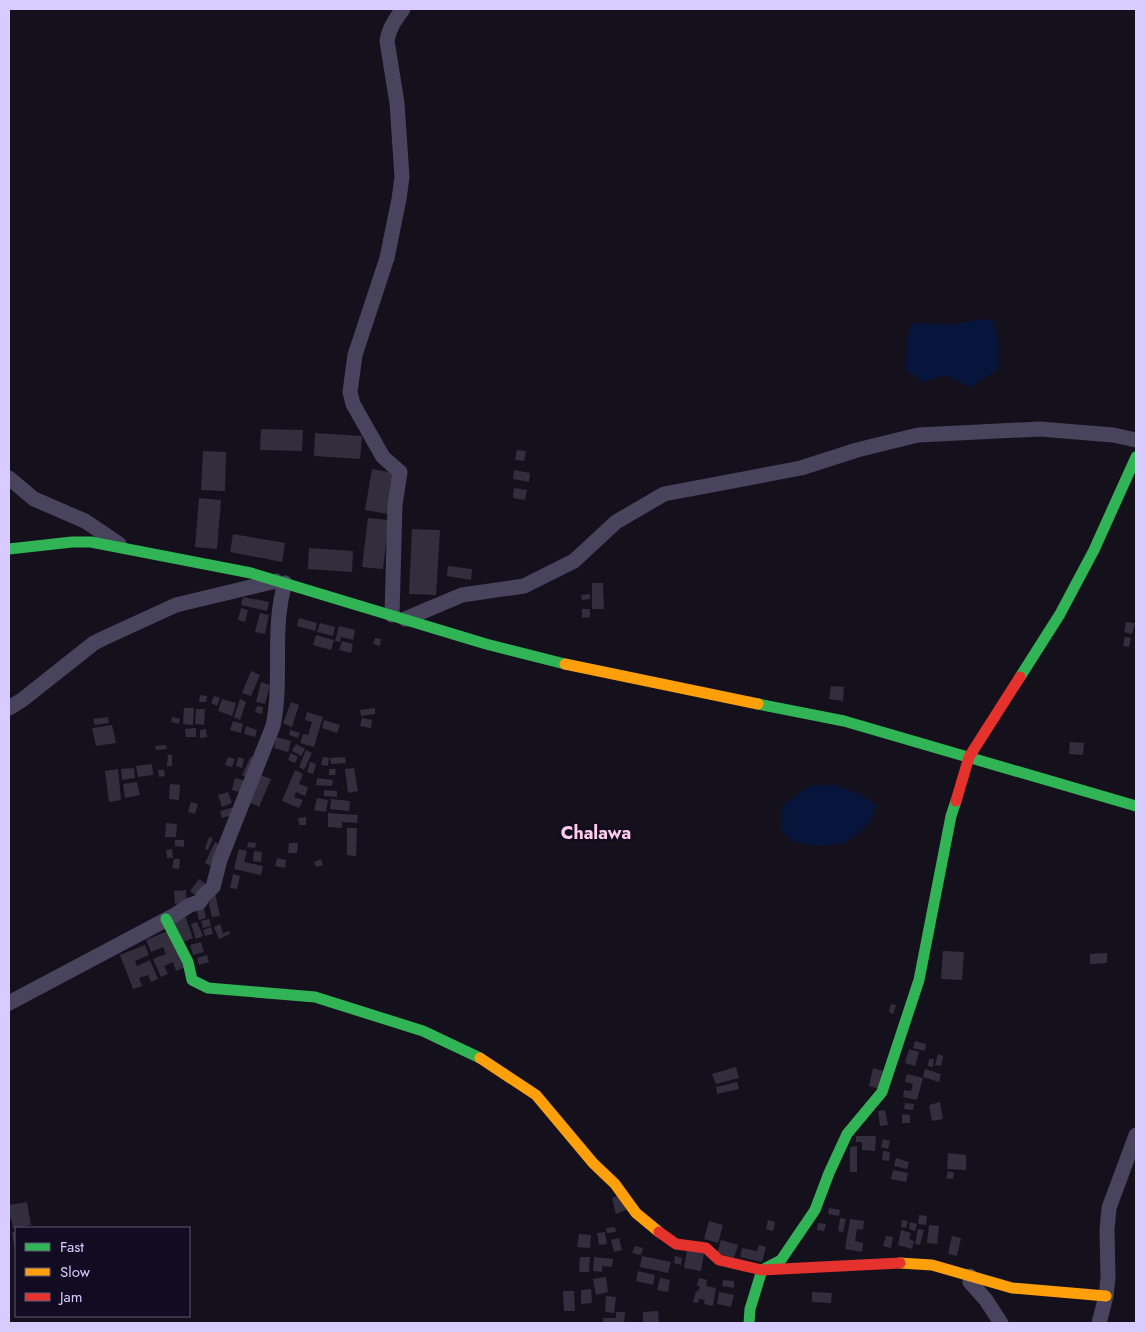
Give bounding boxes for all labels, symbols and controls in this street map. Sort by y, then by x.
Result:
district label: Chalawa [561,820,631,846]
legend [15,1227,190,1317]
text: Fast [60,1236,84,1258]
text: Slow [60,1261,91,1283]
text: Jam [58,1286,83,1308]

